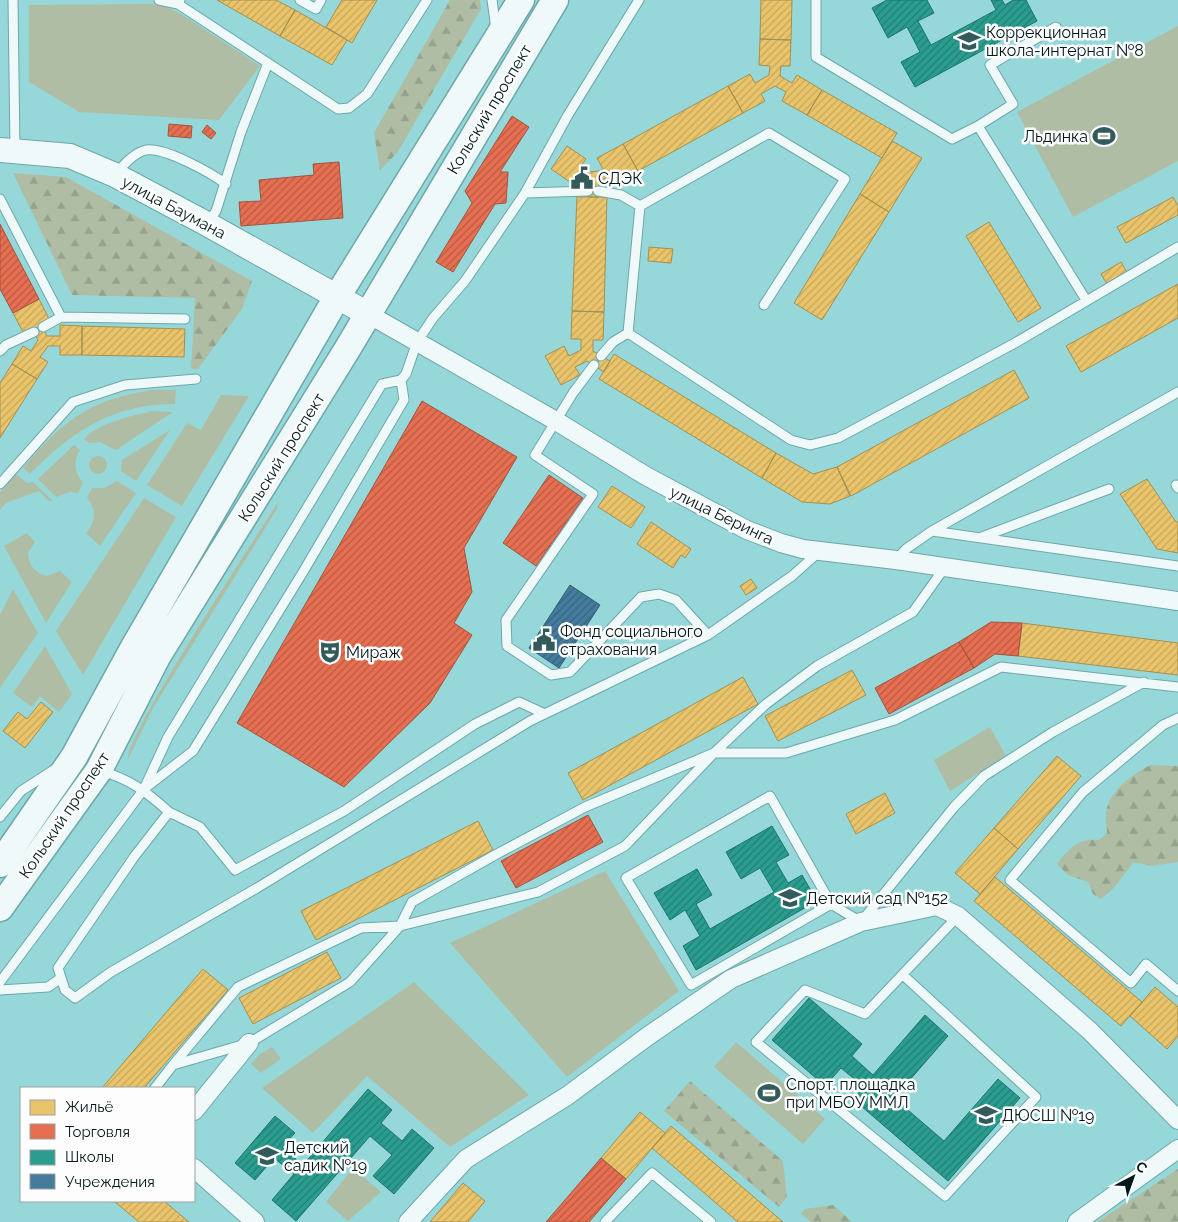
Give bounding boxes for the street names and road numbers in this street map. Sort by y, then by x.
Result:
street label: Кольский проспект [443,41,536,178]
street label: улица Баумана [119,172,229,243]
street label: Кольский проспект [234,389,329,525]
street label: улица Беринга [667,482,777,549]
street label: Кольский проспект [15,748,114,882]

